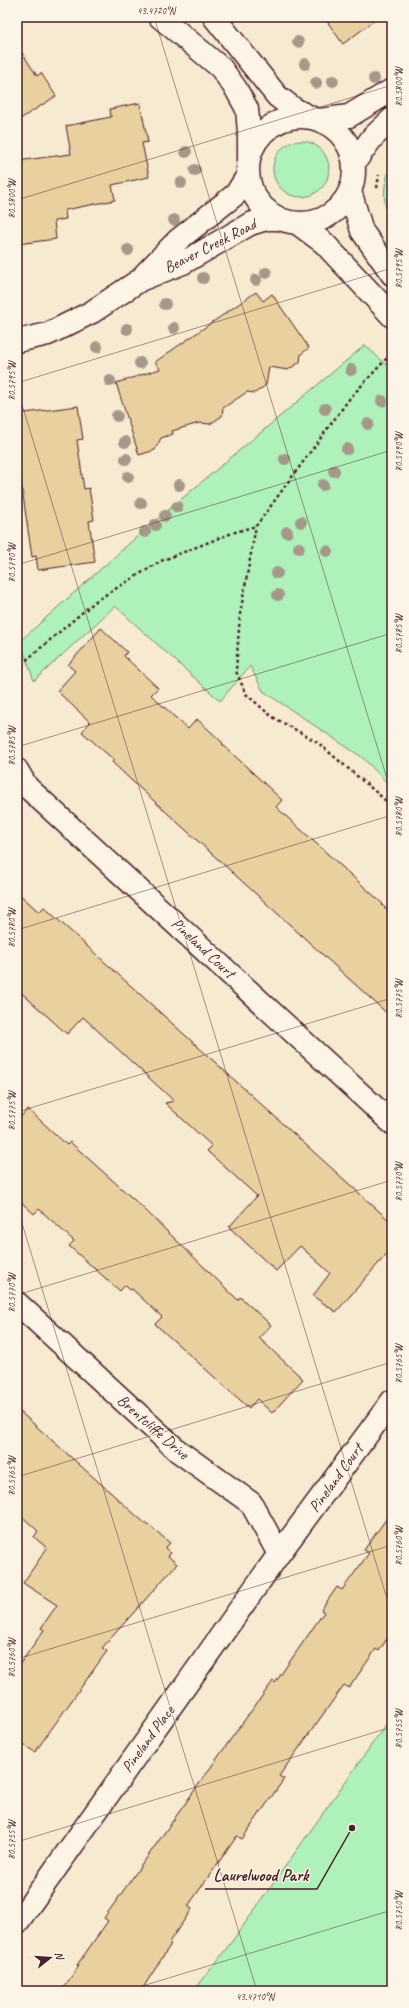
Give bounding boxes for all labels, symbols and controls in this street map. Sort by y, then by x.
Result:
text: 43.4720°N [137,4,177,17]
text: 80.5800°W [392,66,405,107]
text: 80.5800°W [5,178,18,219]
street label: Beaver Creek Road [161,213,262,278]
text: 80.5795°W [392,248,405,289]
text: 80.5795°W [5,360,18,401]
text: 80.5790°W [392,431,405,472]
text: 80.5790°W [5,542,18,583]
text: 80.5785°W [392,613,405,654]
text: 80.5785°W [5,725,18,766]
text: 80.5780°W [392,796,405,837]
text: 80.5780°W [5,907,18,948]
street label: Pineland Court [167,913,241,984]
text: 80.5775°W [392,978,405,1019]
text: 80.5775°W [5,1090,18,1131]
text: 80.5770°W [392,1161,405,1202]
text: 80.5770°W [5,1272,18,1313]
text: 80.5765°W [392,1343,405,1384]
street label: Brentcliffe Drive [113,1390,194,1465]
street label: Pineland Court [304,1438,369,1516]
text: 80.5765°W [5,1455,18,1496]
text: 80.5760°W [392,1525,405,1566]
text: 80.5760°W [5,1637,18,1678]
street label: Pineland Place [117,1700,180,1776]
text: 80.5755°W [392,1708,405,1749]
text: 80.5755°W [5,1819,18,1860]
callout: Laurelwood Park [205,1860,317,1889]
text: Laurelwood Park [214,1865,310,1886]
text: 80.5750°W [392,1890,405,1931]
north arrow [30,1938,70,1978]
text: N [52,1950,68,1962]
text: 43.4710°N [236,1990,276,2003]

